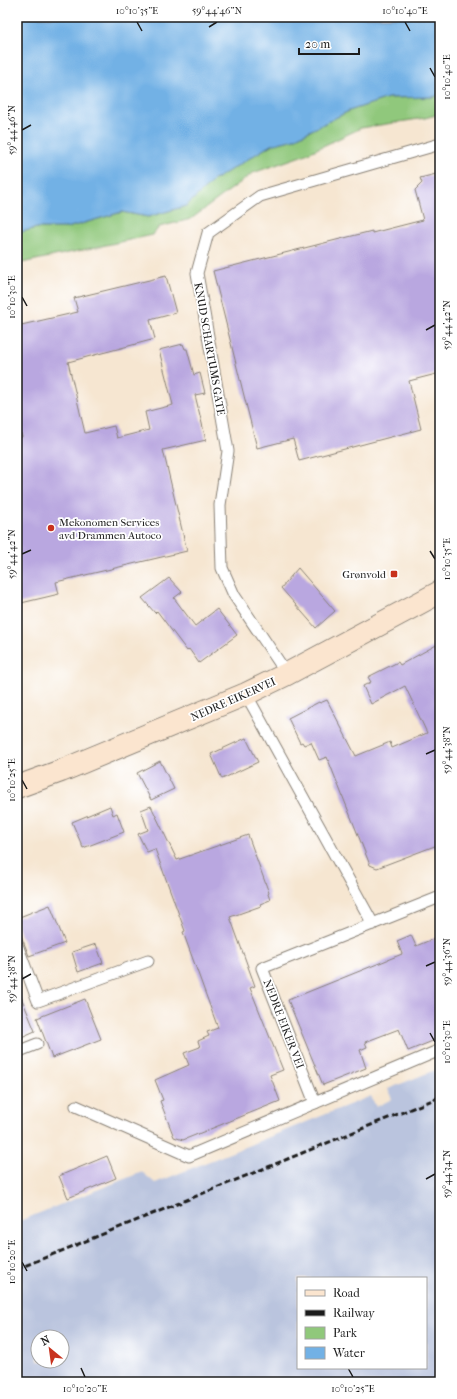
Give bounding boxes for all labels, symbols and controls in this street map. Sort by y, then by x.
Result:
text: 10°10'35"E [116,5,158,17]
text: 59°44'46"N [192,5,242,17]
text: 10°10'40"E [382,5,428,17]
scale bar [299,30,359,56]
text: 20 m [305,37,330,51]
text: 10°10'40"E [441,54,453,100]
text: 59°44'46"N [6,105,18,155]
text: 10°10'30"E [6,275,18,319]
street label: KNUD SCHARTUMS GATE [191,281,228,417]
text: 59°44'42"N [441,300,453,350]
place label: Mekonomen Services avd Drammen Autoco [59,516,162,542]
marker: Mekonomen Services avd Drammen Autoco [46,523,56,533]
text: 59°44'42"N [6,529,18,579]
text: 10°10'35"E [441,538,453,580]
place label: Grønvold [342,568,387,581]
marker: Grønvold [389,569,399,579]
street label: NEDRE EIKERVEI [189,675,278,724]
text: 59°44'38"N [441,726,453,774]
text: 10°10'25"E [6,758,18,802]
text: 59°44'36"N [441,937,453,986]
text: 59°44'38"N [6,955,18,1003]
street label: NEDRE EIKER VEI [261,978,307,1071]
text: 10°10'30"E [441,1020,453,1064]
text: 59°44'34"N [441,1149,453,1198]
text: 10°10'20"E [6,1240,18,1284]
legend [297,1277,427,1369]
text: Road [333,1286,360,1300]
text: Railway [333,1306,375,1320]
text: Park [333,1326,358,1340]
north arrow [30,1329,70,1369]
text: N [39,1333,53,1348]
text: Water [332,1346,366,1360]
text: 10°10'20"E [63,1383,107,1395]
text: 10°10'25"E [331,1383,375,1395]

